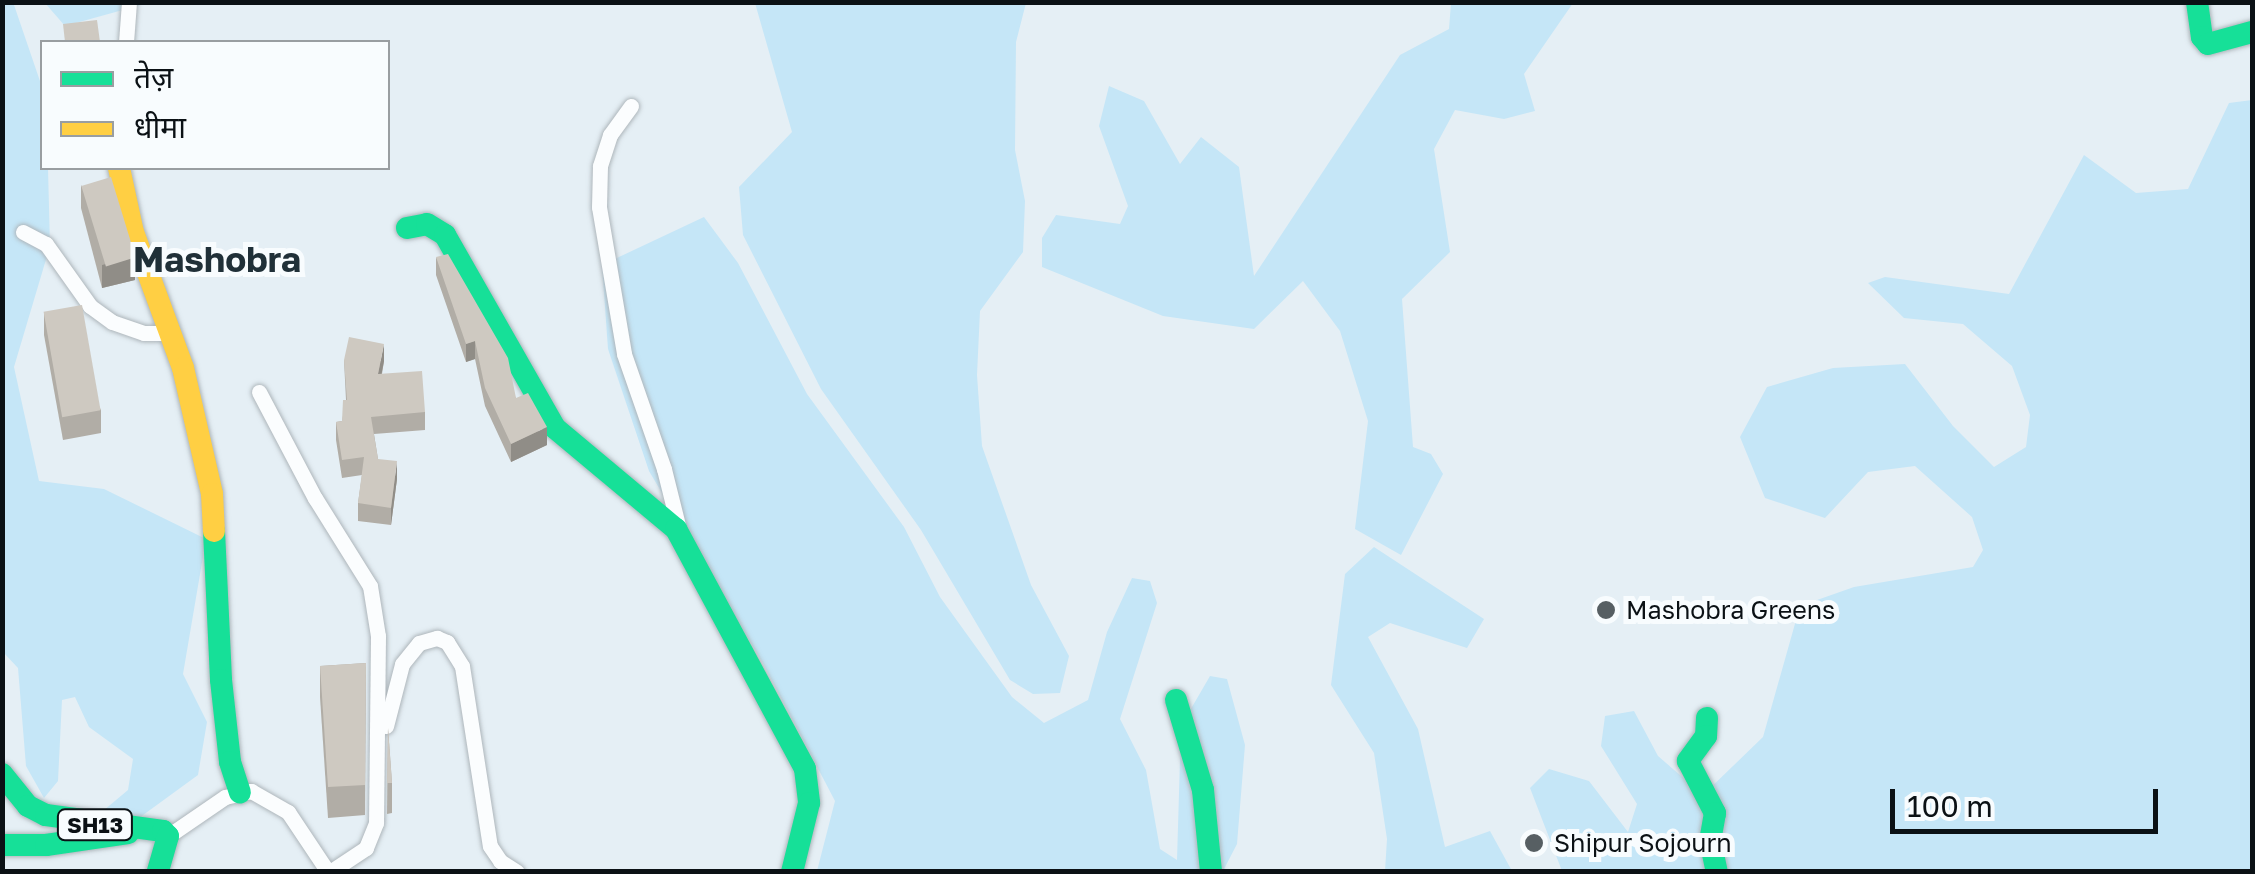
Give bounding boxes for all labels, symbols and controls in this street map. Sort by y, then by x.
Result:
legend [40,40,390,170]
text: तेज़ [134,59,173,95]
text: धीमा [134,109,186,145]
district label: Mashobra [133,238,301,280]
place label: Mashobra Greens [1626,595,1835,625]
marker: Mashobra Greens [1595,599,1617,621]
scale bar [1895,769,2162,831]
text: 100 m [1907,788,1993,824]
road number: SH13 [55,808,135,842]
place label: Shipur Sojourn [1554,828,1732,858]
marker: Shipur Sojourn [1523,832,1545,854]

